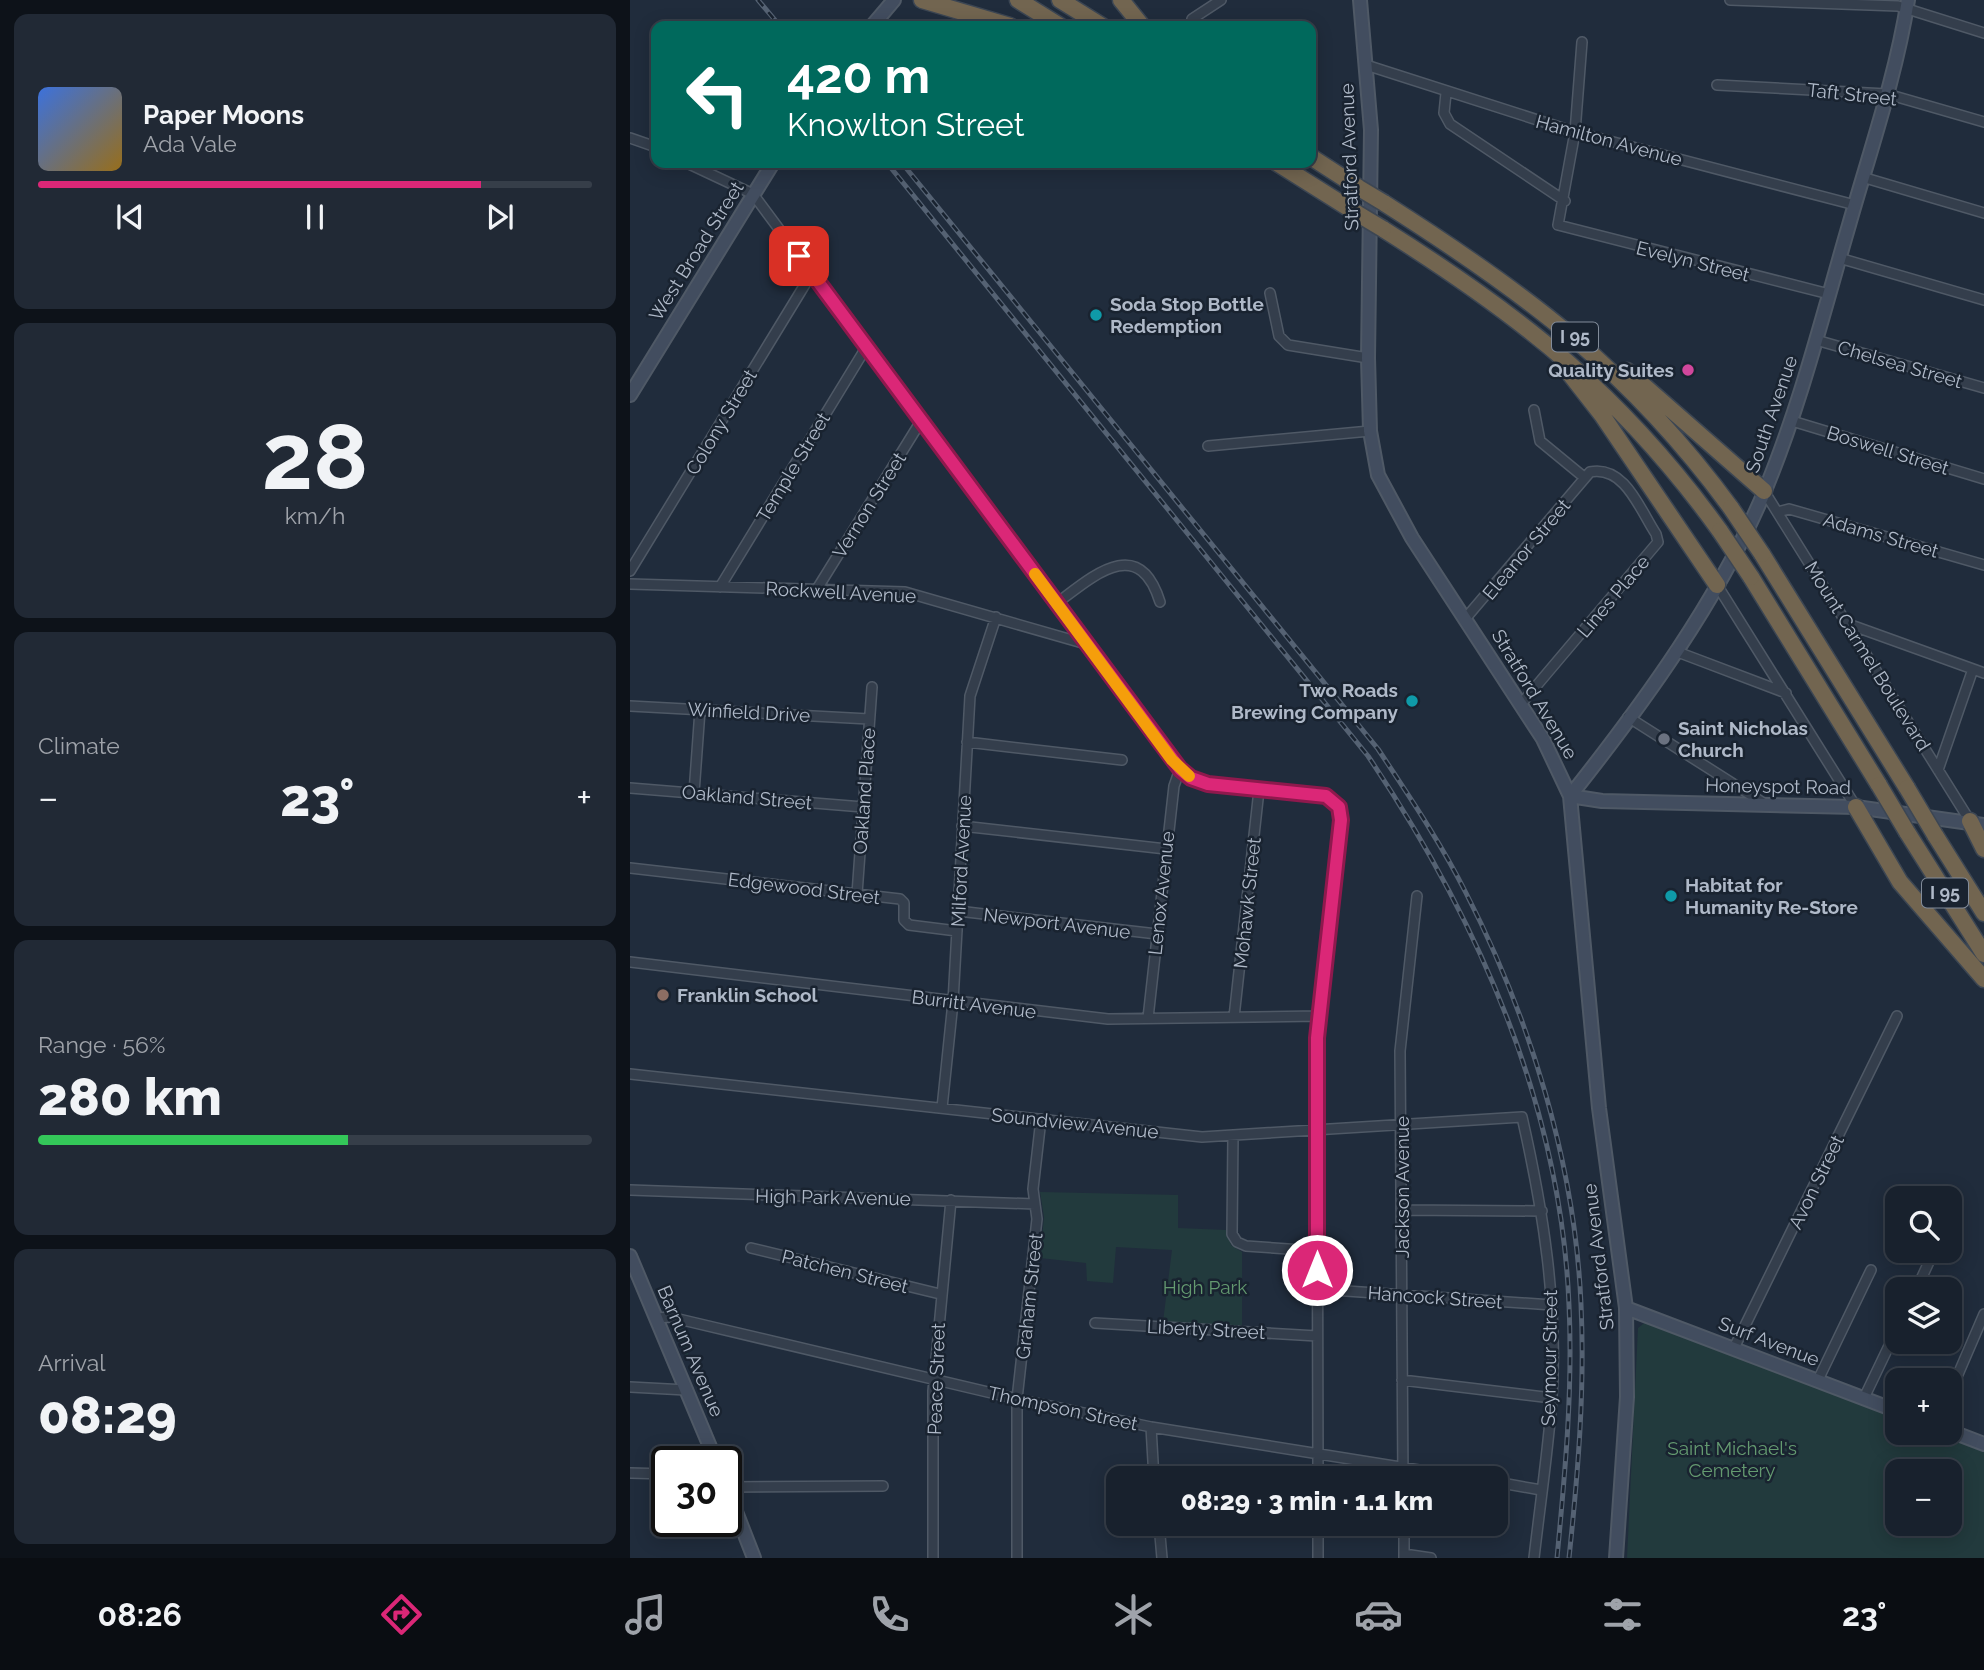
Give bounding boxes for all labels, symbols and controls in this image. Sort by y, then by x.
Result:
text: 420 m [787,47,930,104]
icon: left [672,49,763,140]
street label: Taft Street [1806,78,1899,110]
street label: Stratford Avenue [1335,83,1363,231]
text: Paper Moons [143,100,304,130]
text: Knowlton Street [787,106,1024,143]
street label: Hamilton Avenue [1533,110,1685,170]
text: Ada Vale [143,130,237,157]
street label: West Broad Street [644,177,748,325]
icon: previous [111,198,149,236]
icon: pause [296,198,334,236]
icon: next [481,198,519,236]
pin [769,226,829,286]
street label: Evelyn Street [1634,236,1752,286]
icon: arrive [780,237,818,275]
place label: Soda Stop Bottle Redemption [1110,293,1264,337]
marker: Soda Stop Bottle Redemption [1088,307,1104,323]
road number: I 95 [1552,323,1598,352]
street label: Chelsea Street [1835,336,1965,392]
street label: South Avenue [1741,353,1801,475]
place label: Quality Suites [1548,359,1674,381]
marker: Quality Suites [1680,362,1696,378]
street label: Colony Street [681,365,761,479]
text: 28 [262,403,368,510]
street label: Temple Street [752,408,835,526]
street label: Boswell Street [1824,421,1952,479]
street label: Vernon Street [828,448,911,562]
street label: Eleanor Street [1478,494,1575,604]
text: km/h [285,502,345,529]
street label: Adams Street [1821,508,1942,562]
street label: Lines Place [1572,551,1654,641]
street label: Mount Carmel Boulevard [1801,557,1935,755]
street label: Rockwell Avenue [765,577,917,607]
street label: Stratford Avenue [1488,625,1582,763]
place label: Two Roads Brewing Company [1231,679,1399,723]
marker: Two Roads Brewing Company [1404,693,1420,709]
street label: Winfield Drive [687,698,811,726]
place label: Saint Nicholas Church [1678,717,1808,761]
street label: Oakland Place [849,727,879,855]
marker: Saint Nicholas Church [1656,731,1672,747]
text: Climate [38,732,120,759]
text: 23° [280,767,354,828]
street label: Honeyspot Road [1705,774,1851,798]
text: − [38,775,58,820]
text: + [576,775,592,820]
street label: Oakland Street [681,780,814,814]
street label: Milford Avenue [947,794,975,928]
street label: Lenox Avenue [1144,830,1178,956]
street label: Mohawk Street [1229,836,1265,970]
street label: Edgewood Street [727,868,882,908]
place label: Habitat for Humanity Re-Store [1685,874,1858,918]
road number: I 95 [1922,878,1968,908]
marker: Habitat for Humanity Re-Store [1663,888,1679,904]
street label: Newport Avenue [982,903,1132,943]
place label: Franklin School [677,984,818,1006]
street label: Burritt Avenue [911,985,1037,1023]
marker: Franklin School [655,987,671,1003]
text: Range · 56% [38,1031,165,1058]
text: 280 km [38,1066,222,1127]
street label: Soundview Avenue [990,1103,1160,1143]
street label: Jackson Avenue [1391,1116,1413,1258]
street label: Avon Street [1784,1131,1849,1233]
street label: Stratford Avenue [1578,1182,1618,1332]
street label: High Park Avenue [755,1185,911,1209]
map controls [1885,1186,1962,1536]
button: search [1885,1186,1962,1263]
street label: Graham Street [1011,1231,1047,1360]
position arrow [1280,1233,1354,1307]
street label: Patchen Street [780,1245,911,1297]
park label: High Park [1163,1276,1247,1298]
button: layers [1885,1277,1962,1354]
street label: Hancock Street [1367,1281,1504,1313]
street label: Barnum Avenue [653,1282,729,1420]
street label: Seymour Street [1537,1289,1561,1426]
street label: Surf Avenue [1715,1312,1823,1370]
street label: Liberty Street [1146,1315,1266,1343]
street label: Peace Street [923,1322,949,1435]
text: Arrival [38,1349,105,1376]
button: + [1885,1368,1962,1445]
street label: Thompson Street [986,1381,1140,1435]
text: 08:29 [38,1384,177,1445]
park label: Saint Michael's Cemetery [1667,1437,1797,1481]
speed limit sign: 30 [651,1446,742,1537]
button: − [1885,1459,1962,1536]
text: 08:29 · 3 min · 1.1 km [1181,1486,1433,1516]
icon: directions [377,1590,426,1639]
icon: music [621,1590,670,1639]
icon: phone [865,1590,914,1639]
icon: climate [1109,1590,1158,1639]
icon: car [1354,1590,1403,1639]
icon: filters [1598,1590,1647,1639]
text: 08:26 [98,1596,182,1633]
text: 23° [1842,1596,1886,1633]

